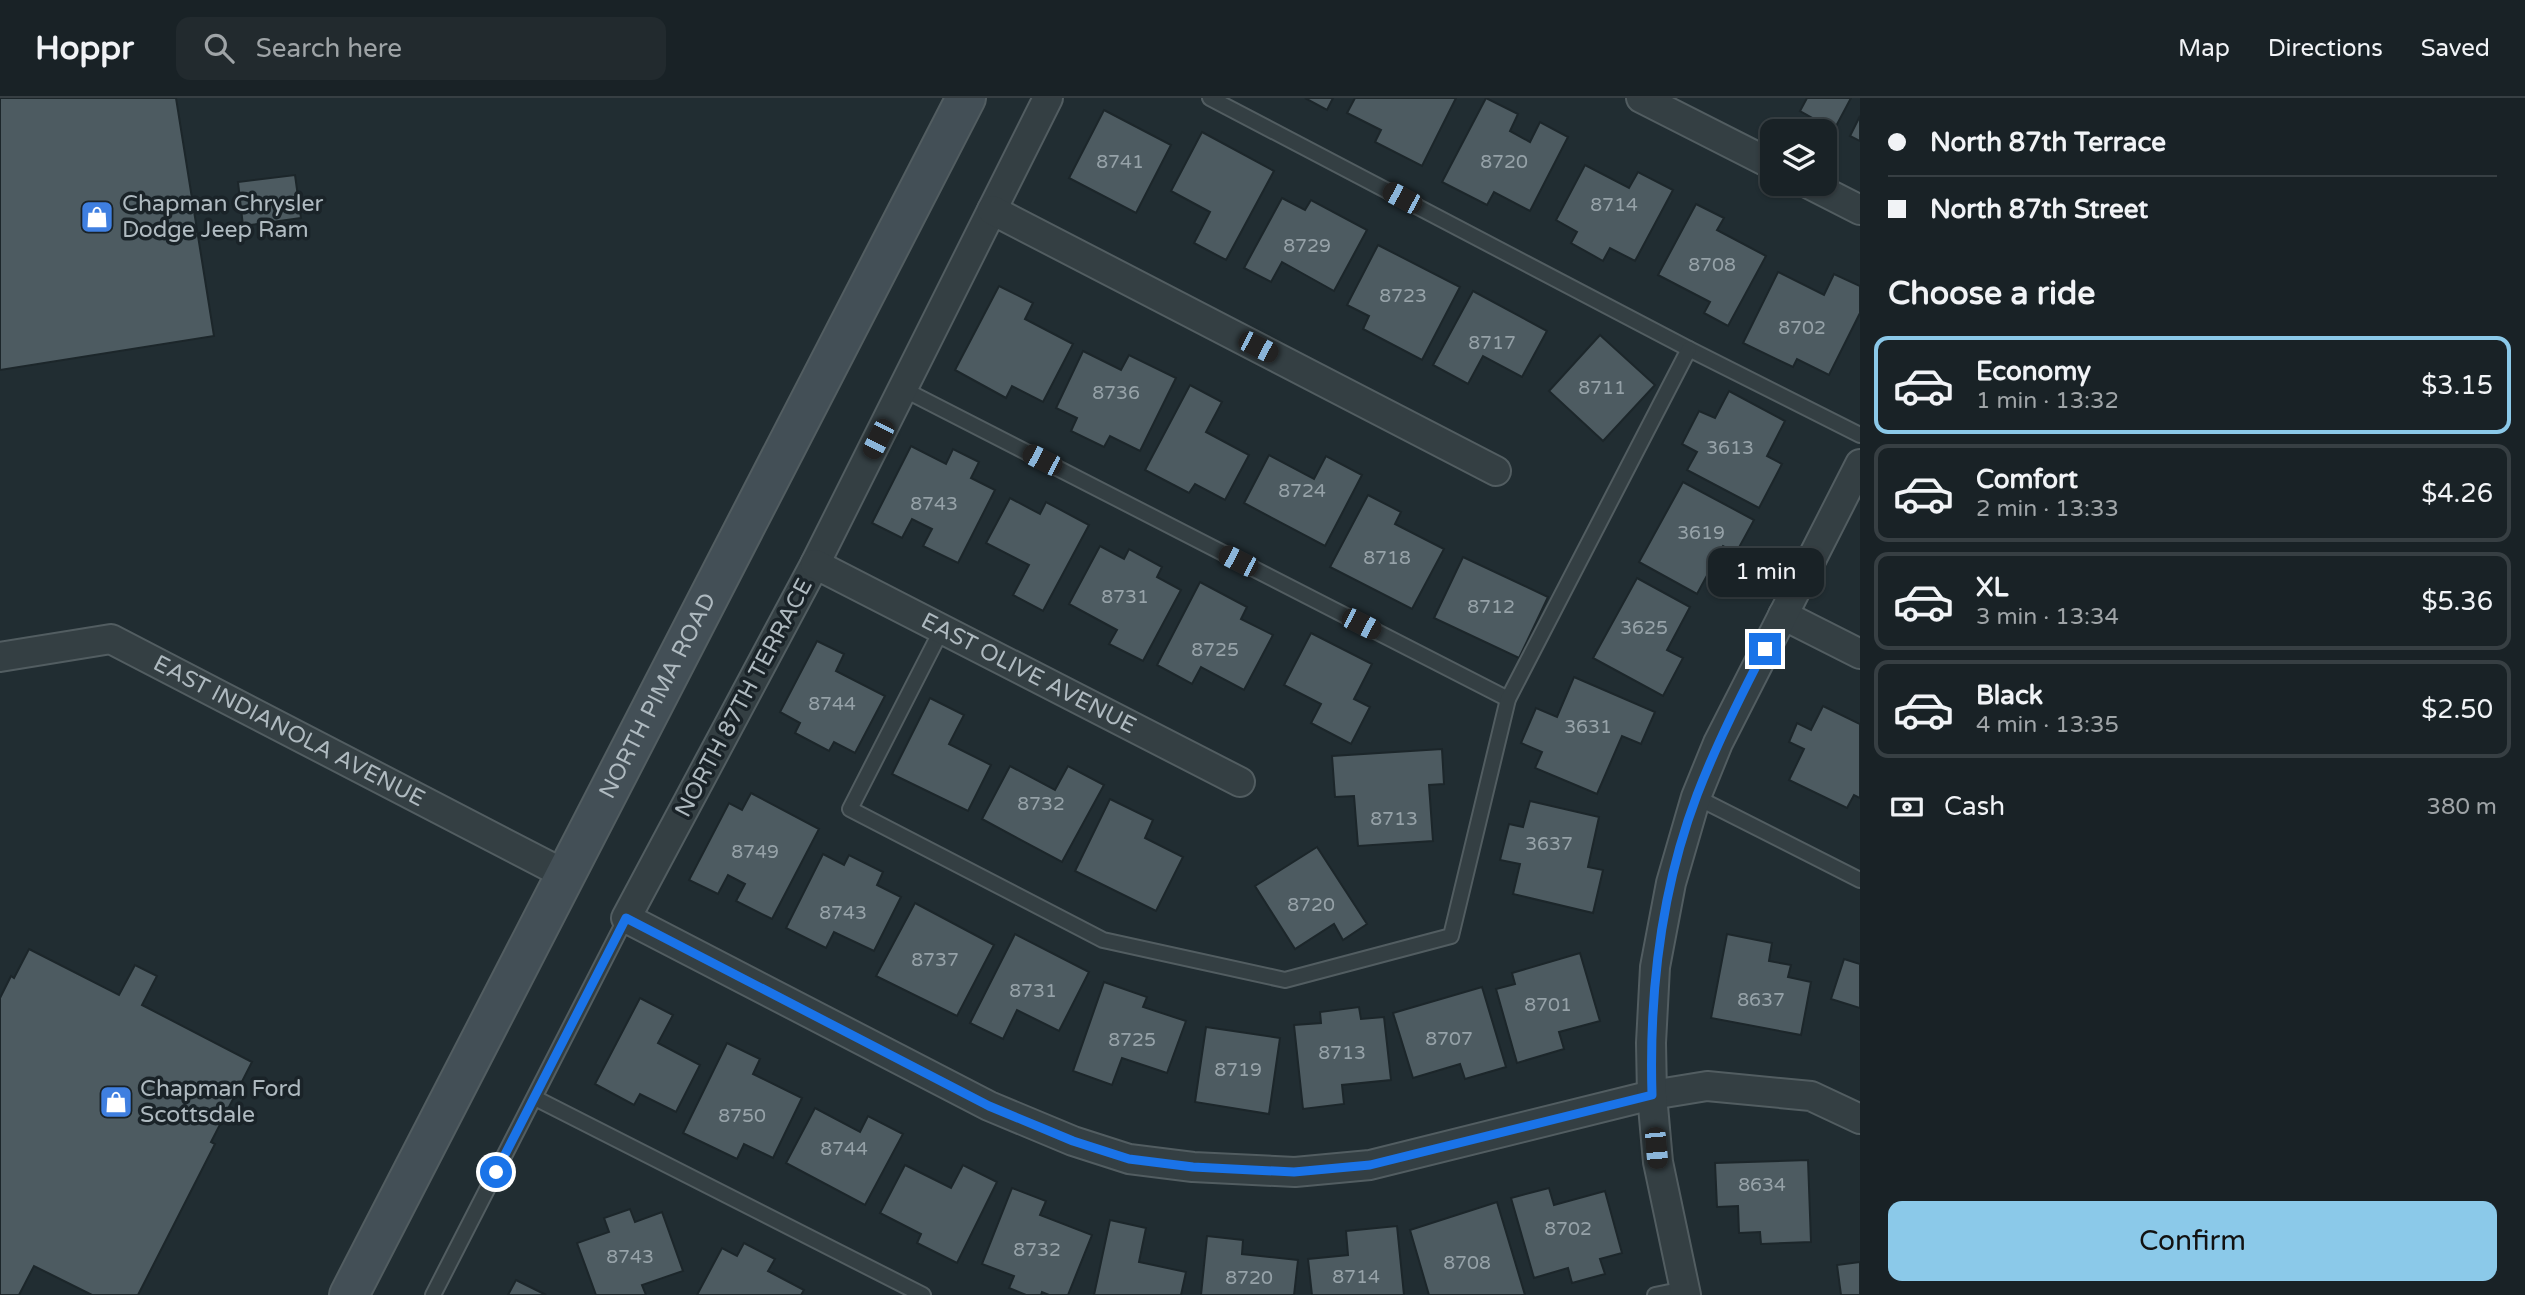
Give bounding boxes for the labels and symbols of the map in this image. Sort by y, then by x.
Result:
house number: 8741 [1096,151,1144,173]
house number: 8720 [1480,151,1528,173]
car [1379,179,1426,217]
place label: Chapman Chrysler Dodge Jeep Ram [122,190,323,244]
house number: 8714 [1590,194,1638,216]
shop icon: Chapman Chrysler Dodge Jeep Ram [78,198,116,236]
house number: 8729 [1283,235,1331,257]
house number: 8708 [1688,254,1736,276]
house number: 8723 [1379,285,1427,307]
house number: 8702 [1778,317,1826,339]
car [1235,328,1282,366]
house number: 8717 [1468,332,1516,354]
house number: 8711 [1578,377,1626,399]
house number: 8736 [1092,382,1140,404]
car [860,416,897,462]
house number: 3613 [1706,437,1754,459]
car [1019,441,1066,479]
house number: 8724 [1278,480,1326,502]
house number: 8743 [910,493,958,515]
house number: 3619 [1677,522,1725,544]
car [1215,542,1262,580]
house number: 8718 [1363,547,1411,569]
callout: 1 min [1707,547,1823,596]
street label: NORTH 87TH TERRACE [669,574,819,822]
house number: 8731 [1101,586,1149,608]
street label: NORTH PIMA ROAD [593,588,722,803]
house number: 8712 [1467,596,1515,618]
car [1338,605,1385,643]
street label: EAST OLIVE AVENUE [916,607,1141,740]
house number: 3625 [1620,617,1668,639]
route end [1749,633,1781,665]
house number: 8725 [1191,639,1239,661]
street label: EAST INDIANOLA AVENUE [149,649,429,813]
house number: 8744 [808,693,856,715]
house number: 3631 [1564,716,1612,738]
house number: 8732 [1017,793,1065,815]
house number: 8713 [1370,808,1418,830]
house number: 3637 [1525,833,1573,855]
house number: 8749 [731,841,779,863]
house number: 8720 [1287,894,1335,916]
house number: 8743 [819,902,867,924]
house number: 8737 [911,949,959,971]
house number: 8731 [1009,980,1057,1002]
house number: 8637 [1737,989,1785,1011]
house number: 8701 [1524,994,1572,1016]
house number: 8707 [1425,1028,1473,1050]
house number: 8725 [1108,1029,1156,1051]
house number: 8713 [1318,1042,1366,1064]
house number: 8719 [1214,1059,1262,1081]
place label: Chapman Ford Scottsdale [140,1075,301,1129]
shop icon: Chapman Ford Scottsdale [97,1083,135,1121]
house number: 8750 [718,1105,766,1127]
car [1644,1126,1669,1170]
house number: 8744 [820,1138,868,1160]
route start [480,1156,512,1188]
house number: 8634 [1738,1174,1786,1196]
house number: 8702 [1544,1218,1592,1240]
house number: 8732 [1013,1239,1061,1261]
house number: 8743 [606,1246,654,1268]
house number: 8708 [1443,1252,1491,1274]
house number: 8714 [1332,1266,1380,1288]
house number: 8720 [1225,1267,1273,1289]

